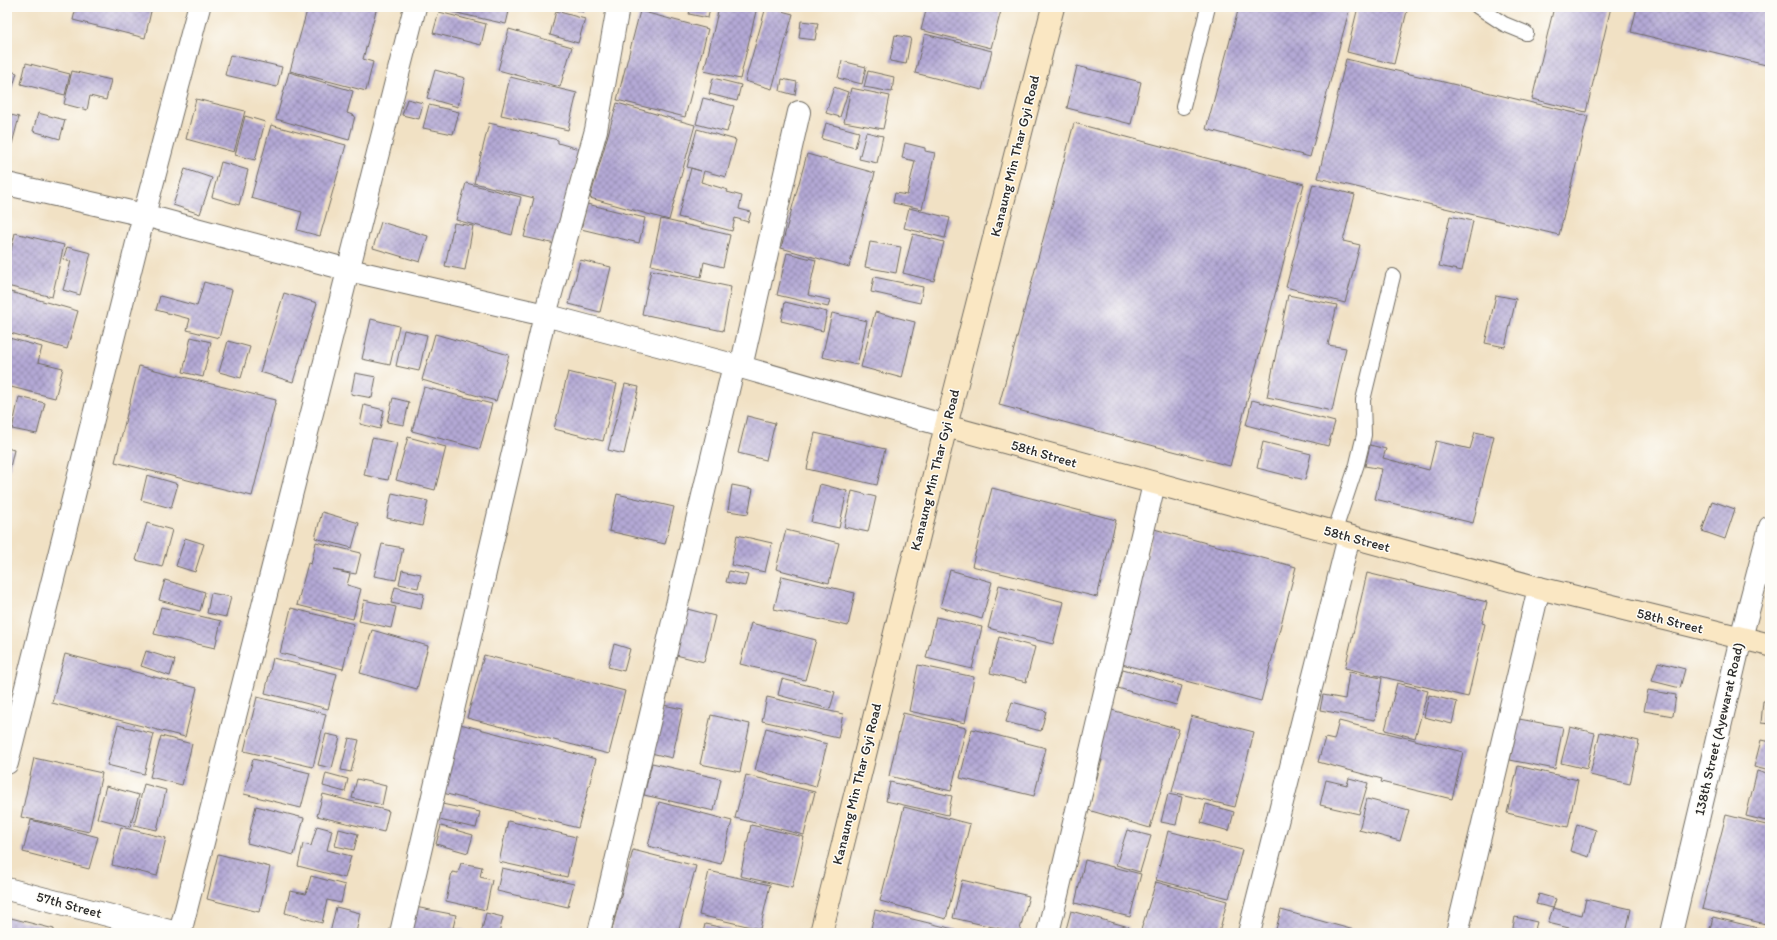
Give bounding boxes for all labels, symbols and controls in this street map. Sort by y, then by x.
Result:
street label: Kanaung Min Thar Gyi Road [987,73,1043,238]
street label: Kanaung Min Thar Gyi Road [907,387,963,552]
street label: 58th Street [1009,436,1079,472]
street label: 58th Street [1322,522,1392,556]
street label: 58th Street [1635,605,1705,637]
street label: 138th Street (Ayewarat Road) [1691,641,1747,817]
street label: Kanaung Min Thar Gyi Road [829,701,885,866]
street label: 57th Street [34,888,104,922]

